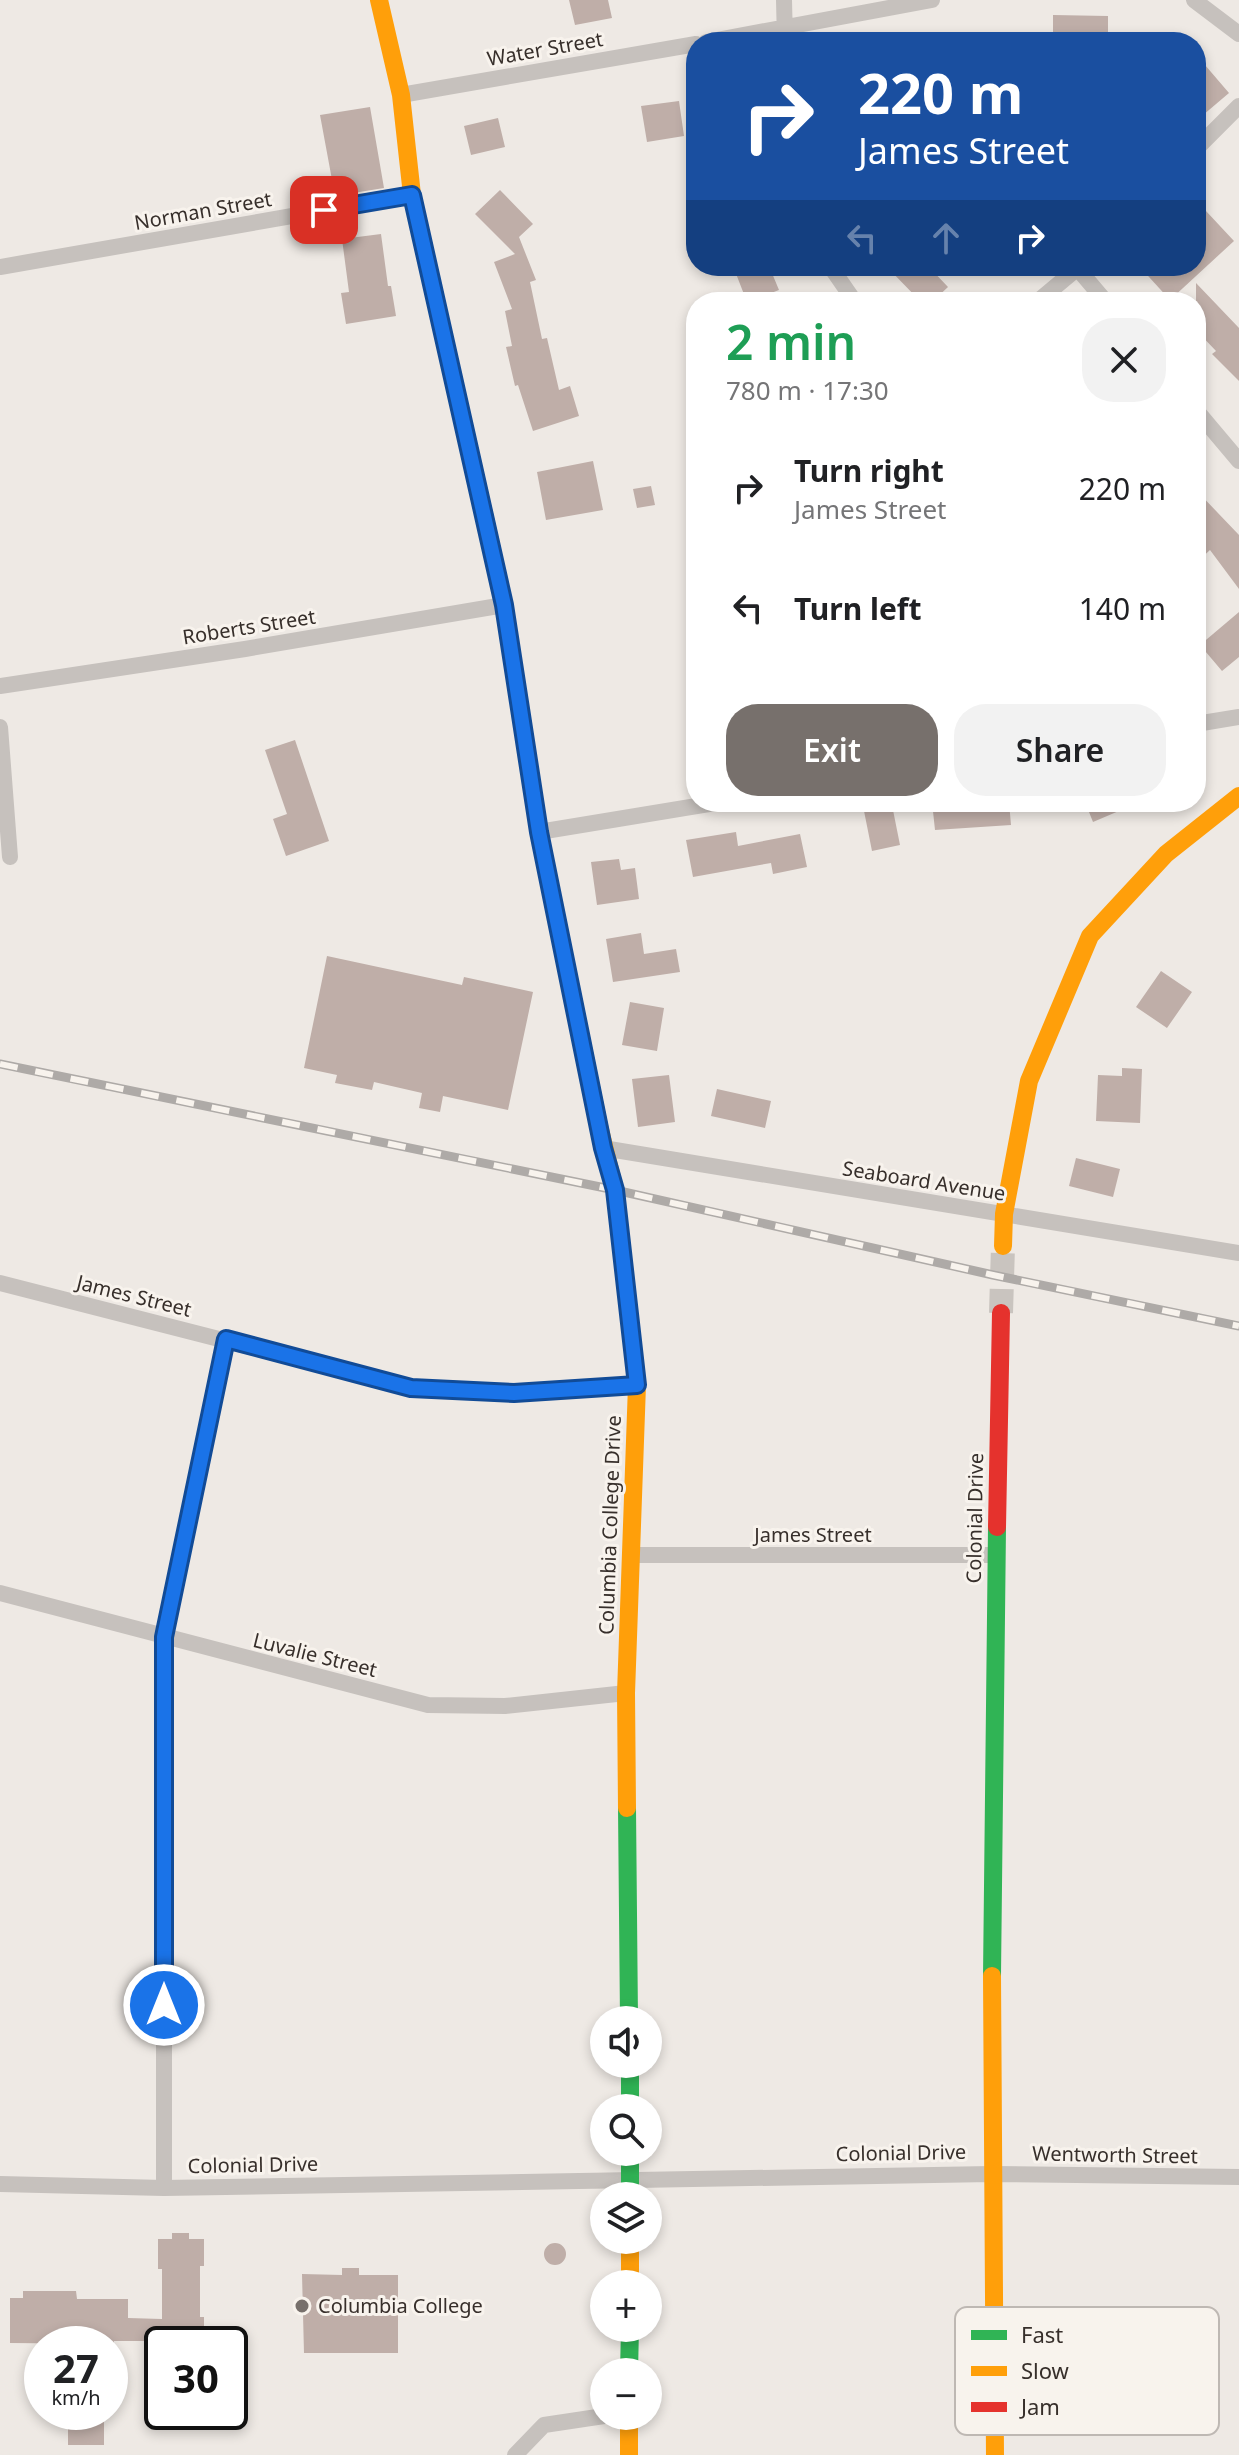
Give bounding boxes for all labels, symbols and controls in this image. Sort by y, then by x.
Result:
street label: Water Street [485,25,605,72]
text: 220 m [858,54,1023,130]
icon: right [726,64,830,168]
text: James Street [858,126,1069,175]
pin [290,176,358,244]
street label: Norman Street [132,185,274,236]
icon: arrive [302,188,346,232]
icon: left [840,216,884,260]
icon: ahead [924,216,968,260]
icon: right [1008,216,1052,260]
text: 2 min [726,309,856,374]
button: close [1082,318,1166,402]
text: 780 m · 17:30 [726,372,889,408]
text: Turn right [794,450,944,491]
icon: right [726,466,770,510]
text: 220 m [1079,468,1166,509]
text: James Street [794,491,946,527]
icon: left [726,586,770,630]
text: Turn left [794,588,922,629]
text: 140 m [1079,588,1166,629]
street label: Roberts Street [181,603,317,650]
button: Exit [726,704,938,796]
button: Share [954,704,1166,796]
street label: Seaboard Avenue [841,1154,1008,1207]
street label: James Street [72,1268,194,1323]
street label: Columbia College Drive [592,1415,627,1635]
street label: Colonial Drive [960,1452,989,1583]
street label: James Street [752,1521,872,1548]
street label: Luvalie Street [250,1626,380,1683]
position arrow [122,1963,206,2047]
map controls [590,2006,662,2430]
button: sound [590,2006,662,2078]
button: search [590,2094,662,2166]
street label: Colonial Drive [835,2138,966,2167]
street label: Wentworth Street [1032,2140,1198,2169]
street label: Colonial Drive [187,2150,318,2179]
button: layers [590,2182,662,2254]
button: + [590,2270,662,2342]
place label: Columbia College [318,2292,483,2319]
marker: Columbia College [293,2297,311,2315]
legend [955,2307,1219,2435]
text: Fast [1021,2319,1063,2349]
speed limit sign: 30 [144,2326,248,2430]
text: 27 [53,2340,99,2395]
text: Slow [1021,2355,1070,2385]
button: − [590,2358,662,2430]
text: km/h [51,2384,101,2411]
text: Jam [1019,2391,1060,2421]

